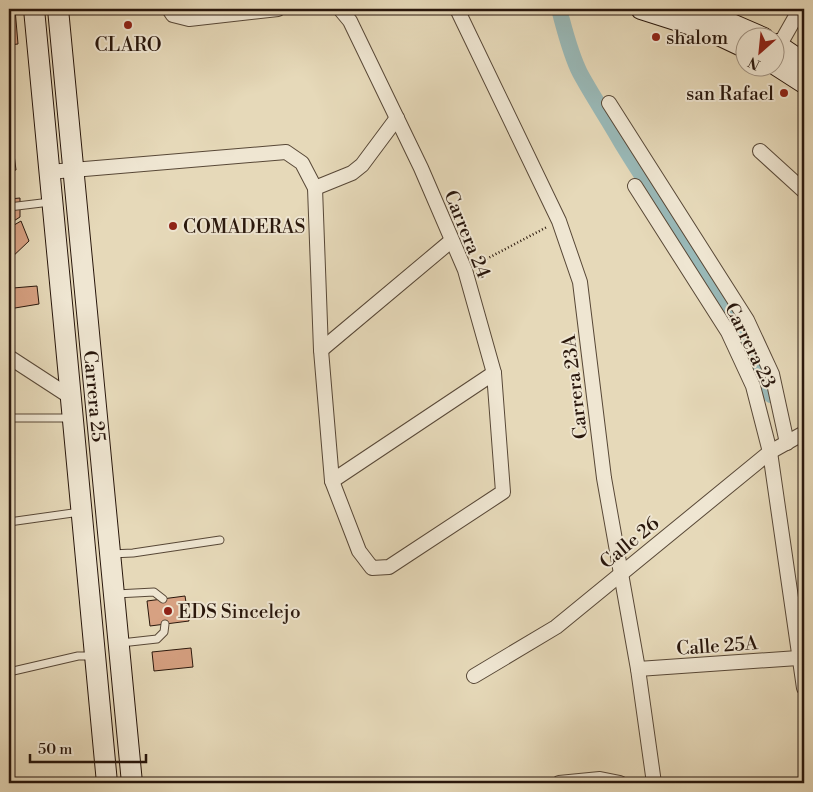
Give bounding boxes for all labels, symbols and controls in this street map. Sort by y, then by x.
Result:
marker: CLARO [122,19,134,31]
place label: shalom [666,26,729,50]
north arrow [736,28,786,78]
marker: shalom [650,31,662,43]
place label: CLARO [94,33,162,57]
text: N [746,52,764,73]
place label: san Rafael [686,82,774,106]
marker: san Rafael [778,87,790,99]
street label: Carrera 24 [439,187,496,282]
place label: COMADERAS [183,215,305,239]
marker: COMADERAS [167,220,179,232]
street label: Carrera 23 [719,299,781,392]
street label: Carrera 23A [557,332,593,440]
street label: Carrera 25 [78,349,110,443]
street label: Calle 26 [595,511,664,574]
place label: EDS Sincelejo [178,600,301,624]
marker: EDS Sincelejo [162,605,174,617]
street label: Calle 25A [675,631,760,661]
scale bar [30,732,146,764]
text: 50 m [38,740,72,759]

